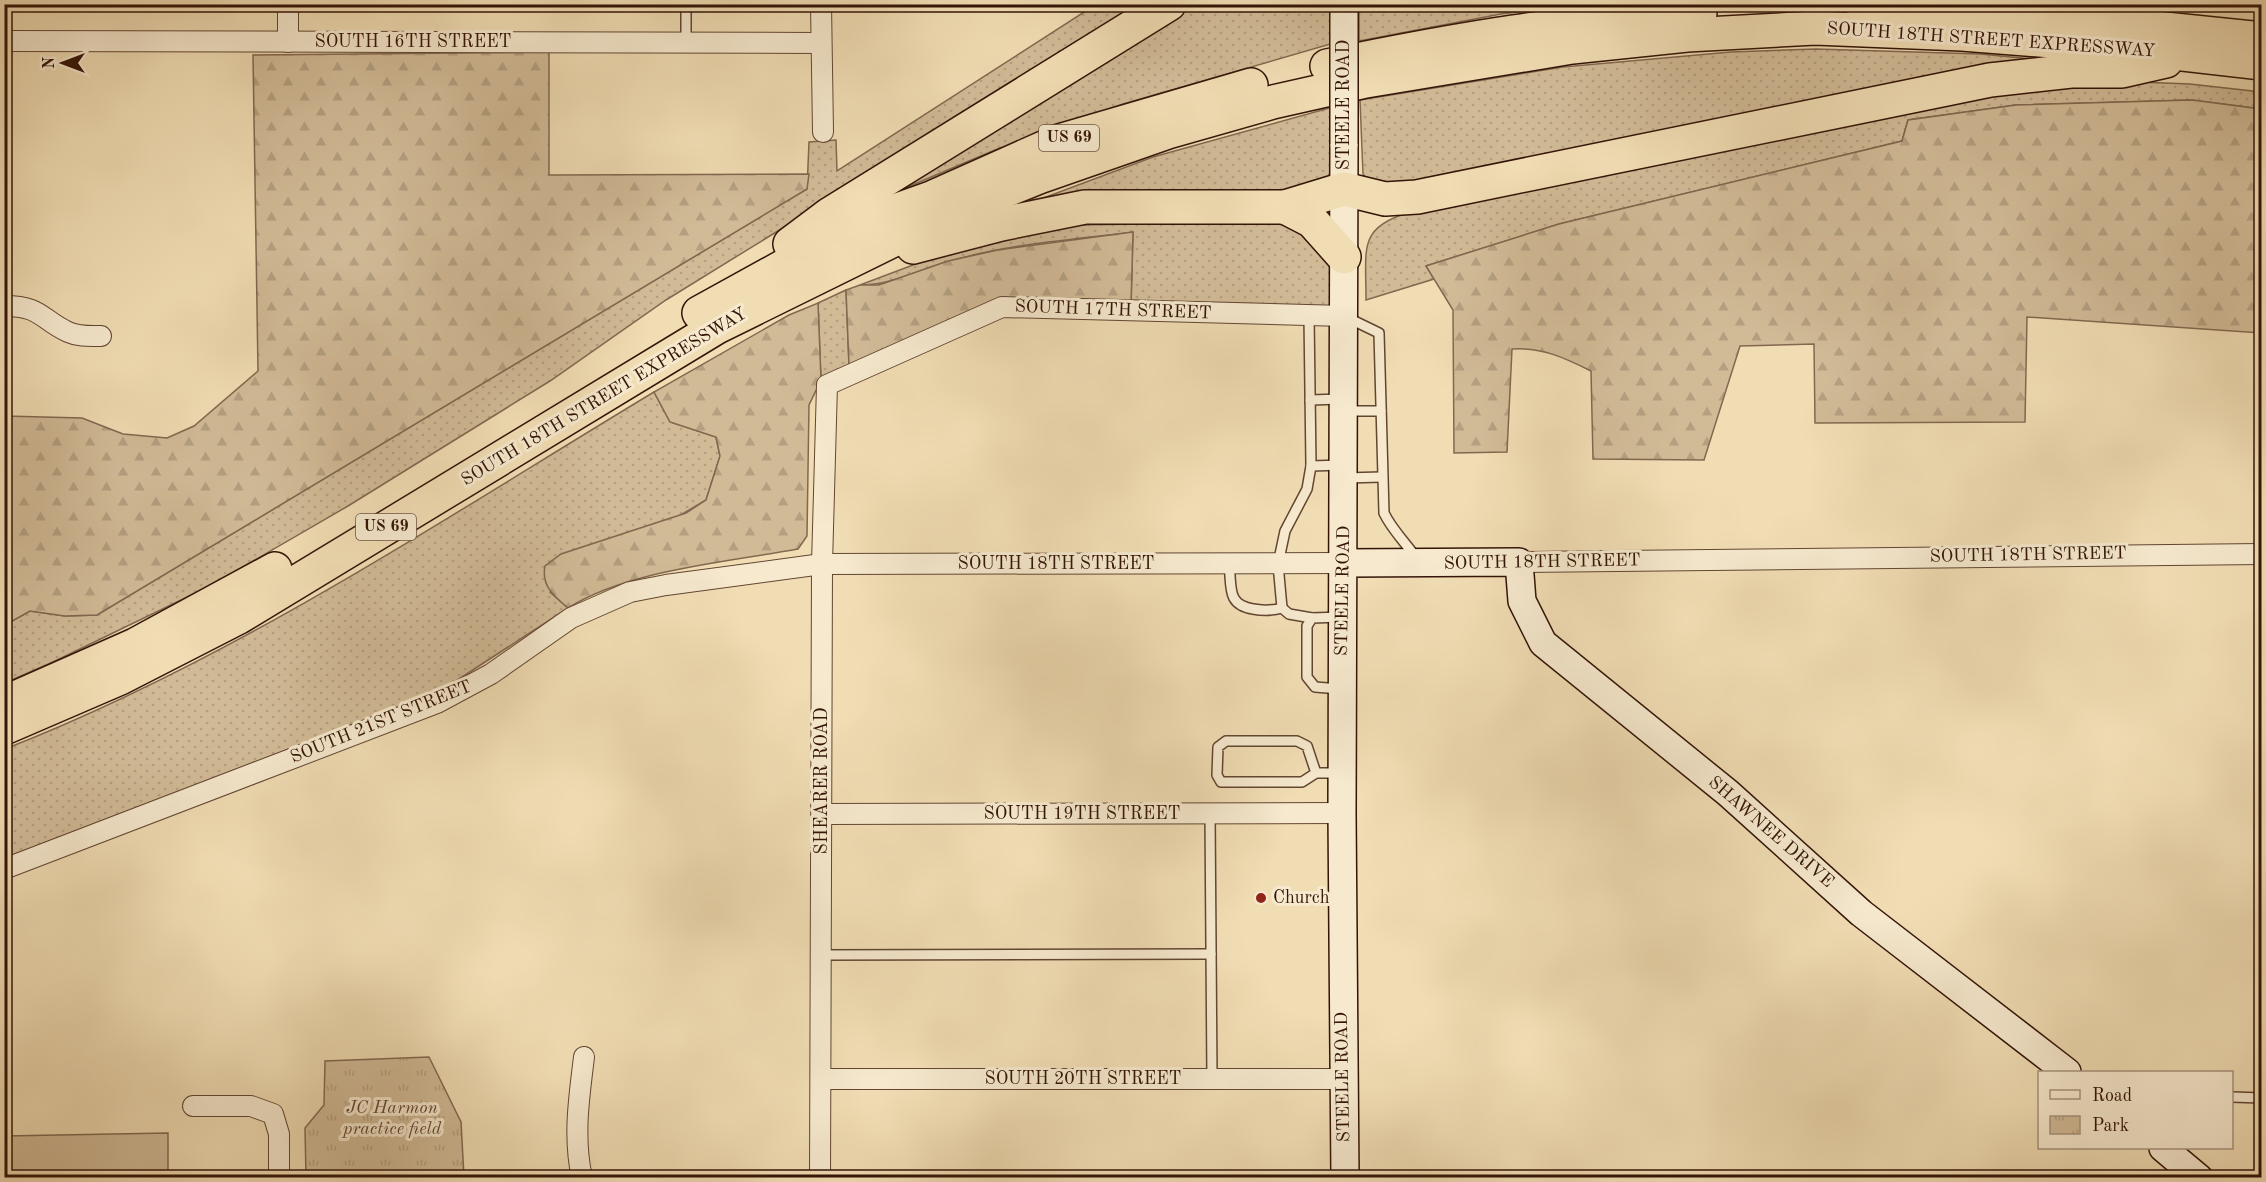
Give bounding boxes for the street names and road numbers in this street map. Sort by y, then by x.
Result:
street label: SOUTH 18TH STREET EXPRESSWAY [1826,20,2156,60]
street label: SOUTH 16TH STREET [315,33,511,51]
street label: STEELE ROAD [1335,40,1353,170]
road number: US 69 [1039,125,1099,151]
street label: SOUTH 17TH STREET [1014,298,1212,322]
street label: SOUTH 18TH STREET EXPRESSWAY [458,305,750,489]
road number: US 69 [356,514,416,540]
street label: STEELE ROAD [1333,526,1353,656]
street label: SOUTH 18TH STREET [1929,544,2127,566]
street label: SOUTH 18TH STREET [1443,551,1641,573]
street label: SOUTH 18TH STREET [958,555,1154,573]
street label: SOUTH 21ST STREET [288,677,474,767]
street label: SHEARER ROAD [813,708,831,854]
street label: SHAWNEE DRIVE [1705,773,1837,891]
street label: SOUTH 19TH STREET [984,805,1180,823]
street label: STEELE ROAD [1333,1012,1353,1142]
street label: SOUTH 20TH STREET [985,1070,1181,1088]

